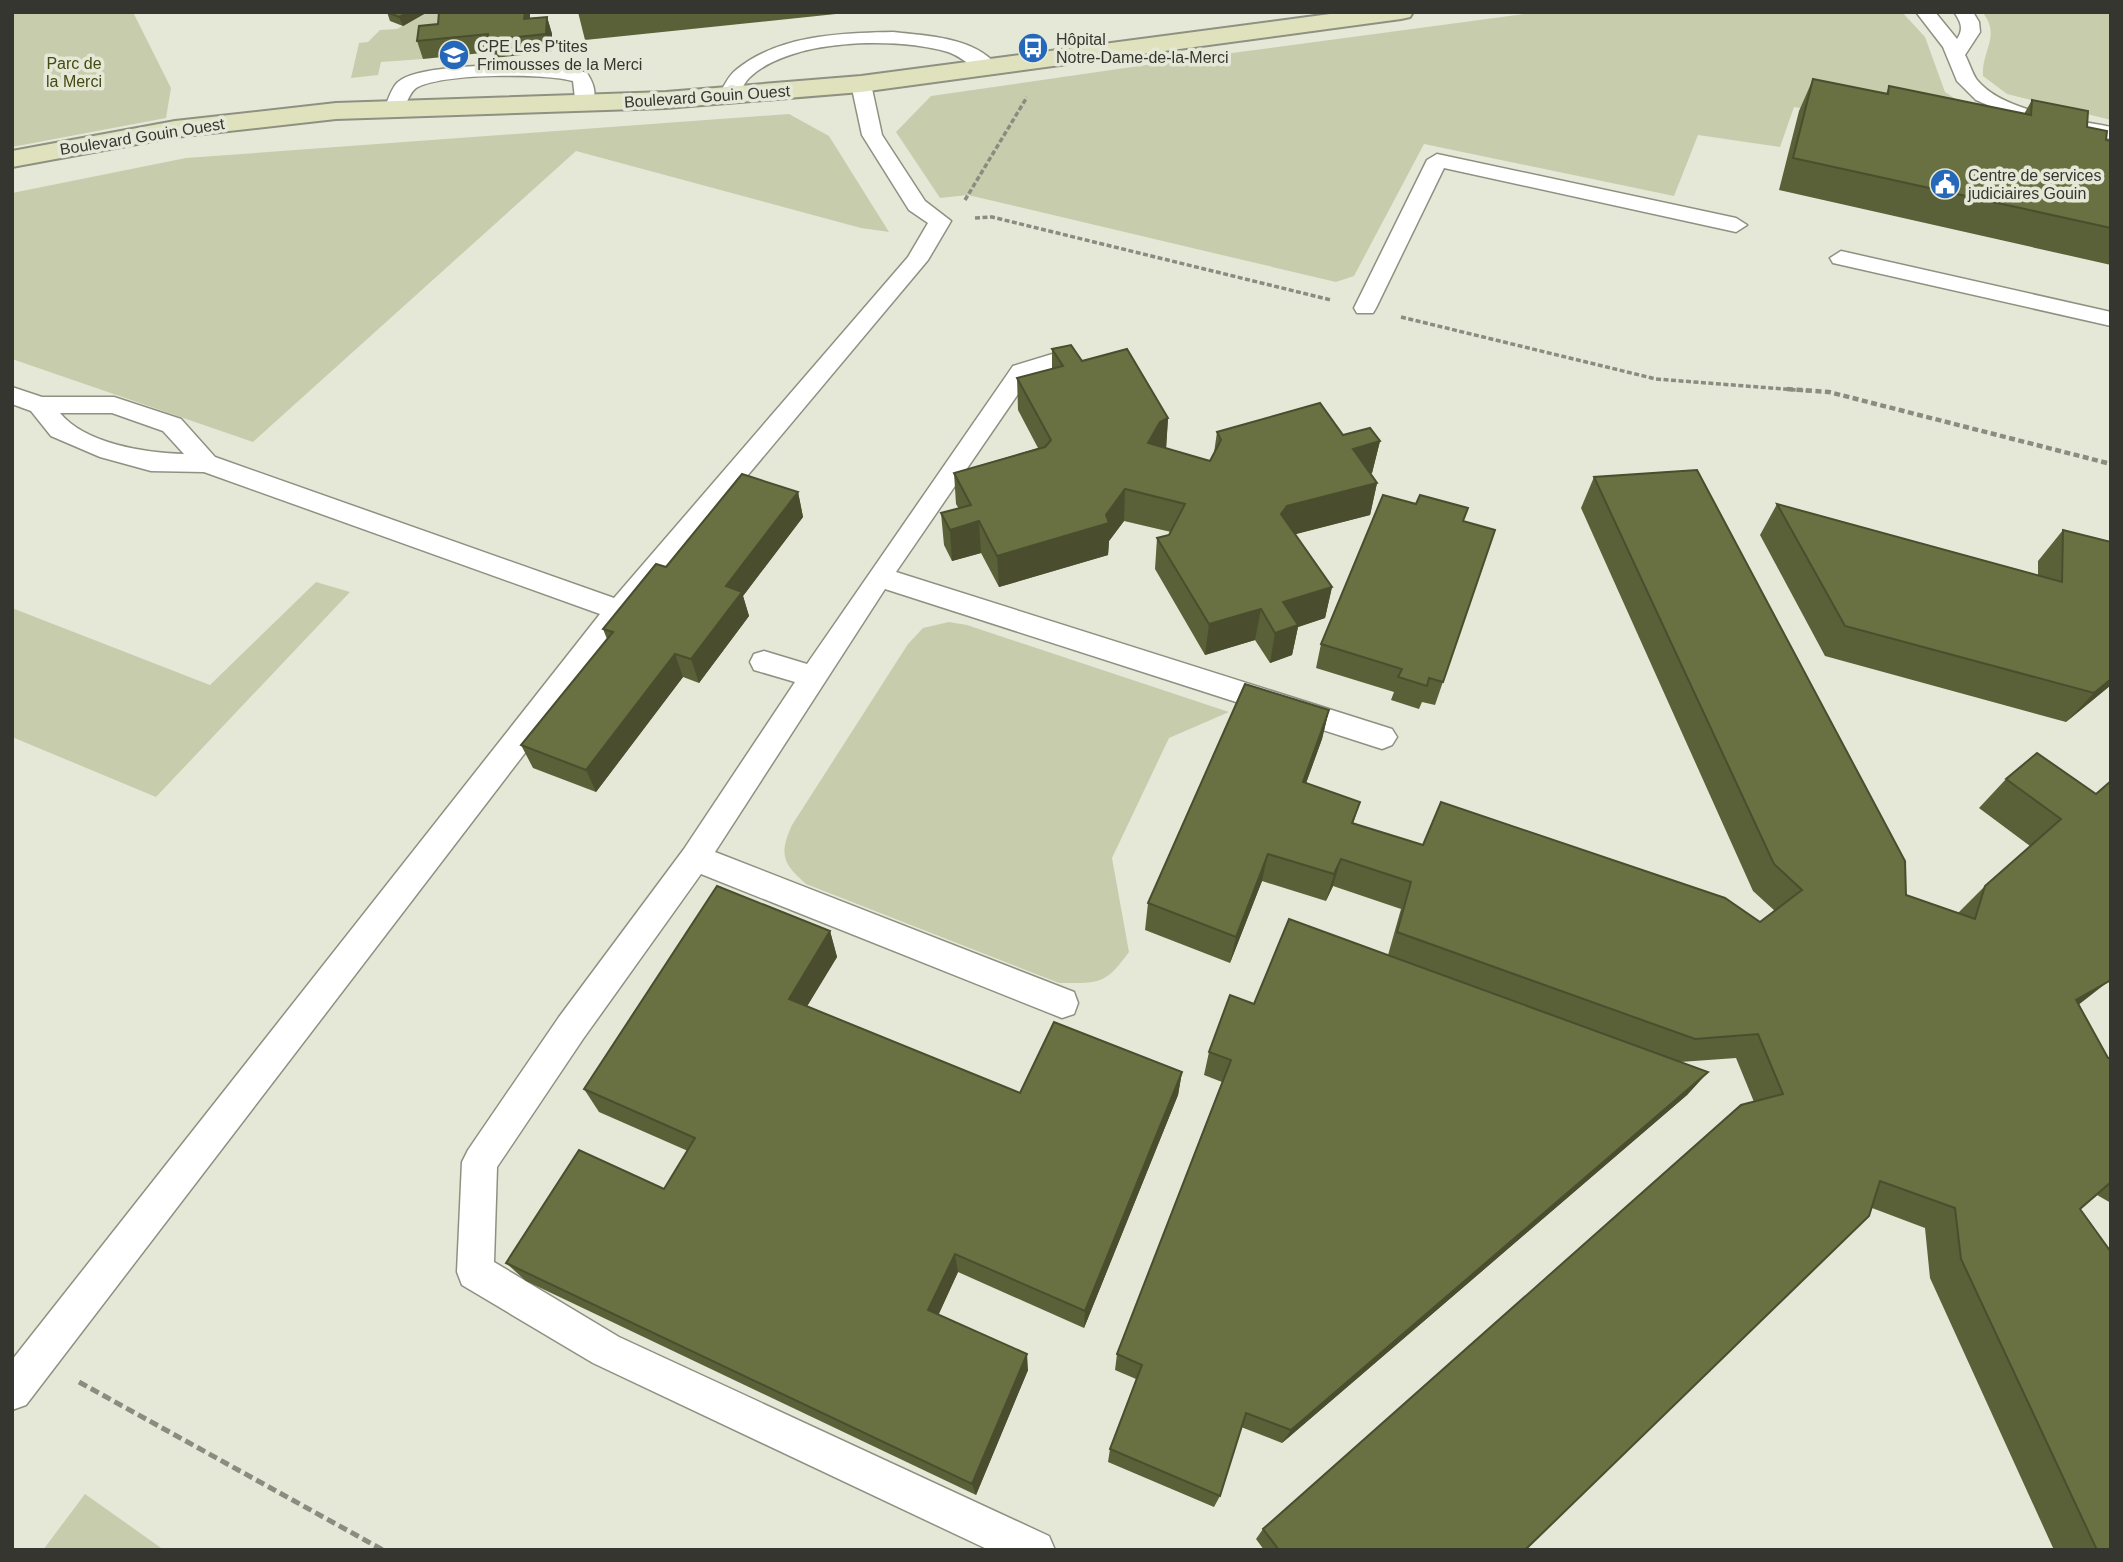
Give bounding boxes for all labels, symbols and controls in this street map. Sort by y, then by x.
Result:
bus stop icon: Hôpital Notre-Dame-de-la-Merci [1016,31,1050,65]
place label: Hôpital Notre-Dame-de-la-Merci [1056,31,1228,66]
school or university icon: CPE Les P'tites Frimousses de la Merci [437,38,471,72]
place label: CPE Les P'tites Frimousses de la Merci [477,38,642,73]
park label: Parc de la Merci [46,55,102,90]
street label: Boulevard Gouin Ouest [623,82,791,111]
street label: Boulevard Gouin Ouest [59,115,226,158]
public building icon: Centre de services judiciaires Gouin [1928,167,1962,201]
place label: Centre de services judiciaires Gouin [1967,167,2101,202]

